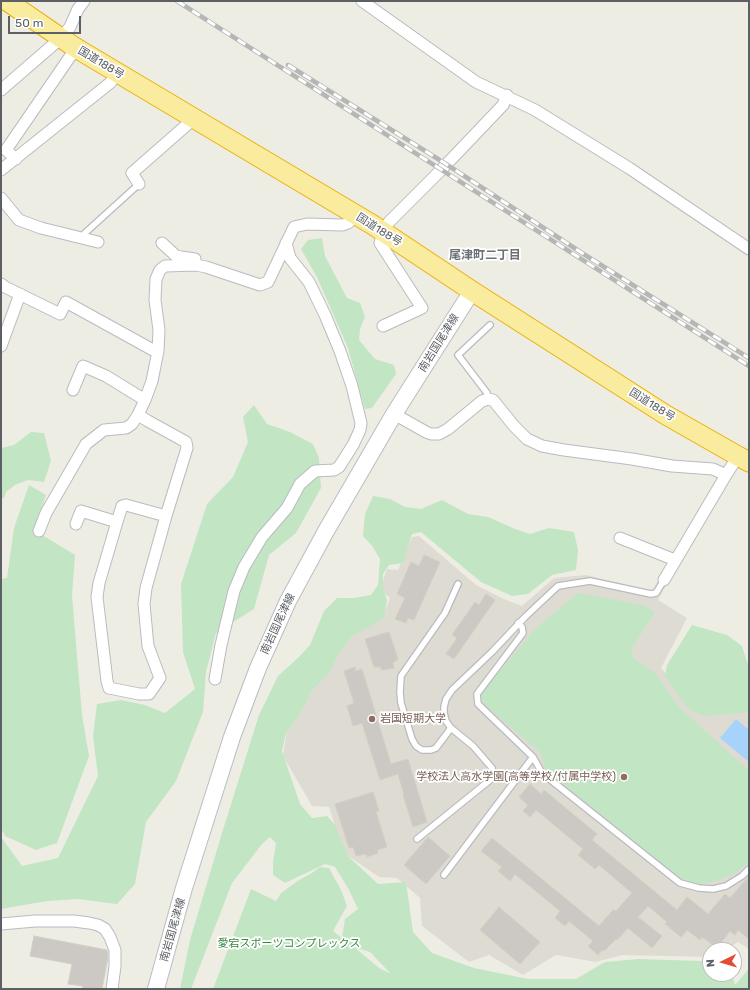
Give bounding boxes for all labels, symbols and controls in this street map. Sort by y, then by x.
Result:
scale bar [10,8,83,34]
text: 50 m [15,16,43,30]
street label: 国道188号 [75,44,127,82]
street label: 国道188号 [354,211,404,249]
district label: 尾津町二丁目 [449,249,521,263]
street label: 南岩国尾津線 [416,312,462,374]
street label: 国道188号 [627,386,677,424]
street label: 南岩国尾津線 [258,591,298,657]
place label: 岩国短期大学 [380,712,446,726]
marker: 岩国短期大学 [367,714,377,724]
place label: 学校法人高水学園(高等学校/付属中学校) [416,770,616,784]
marker: 学校法人高水学園(高等学校/付属中学校) [619,772,629,782]
street label: 南岩国尾津線 [158,896,188,964]
park label: 愛宕スポーツコンプレックス [218,937,360,951]
north arrow [702,942,742,982]
text: N [704,958,717,968]

